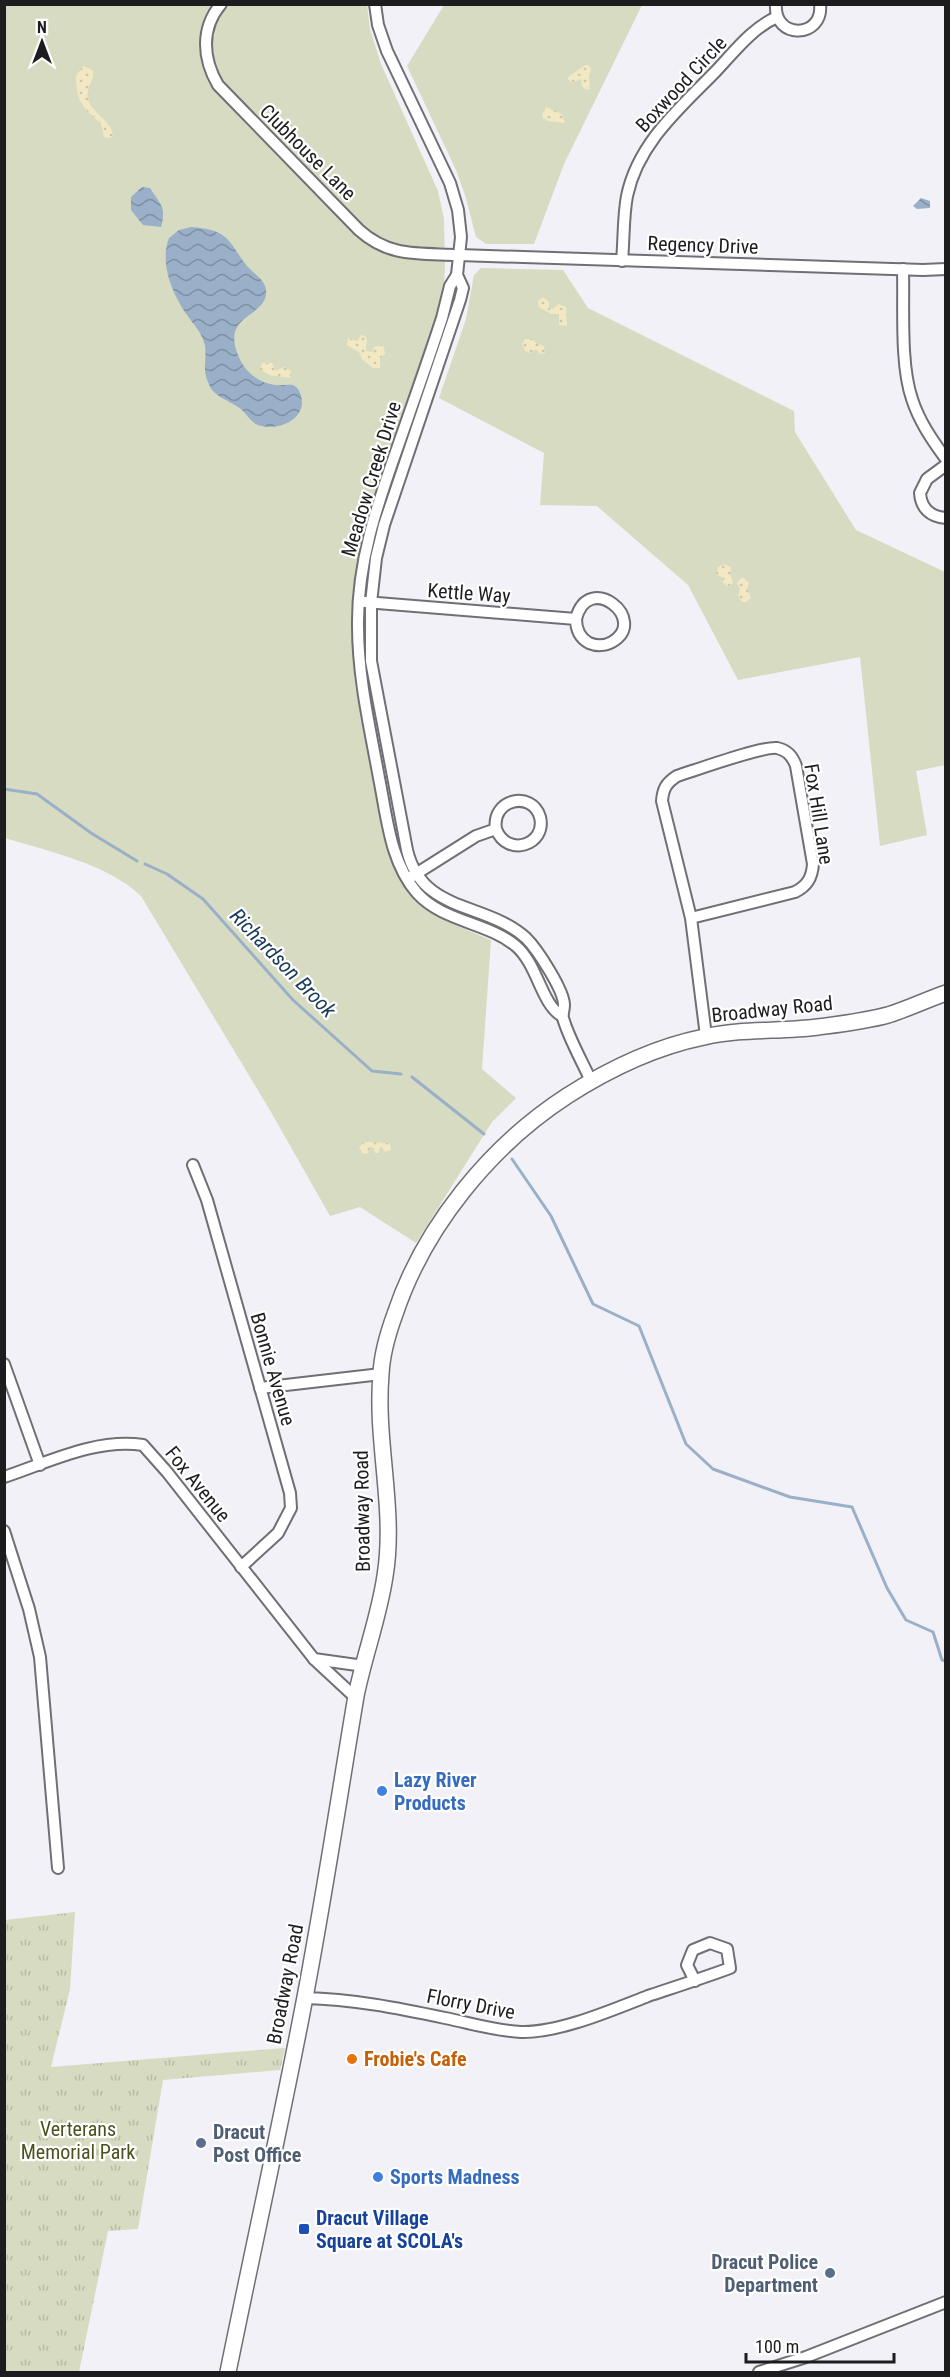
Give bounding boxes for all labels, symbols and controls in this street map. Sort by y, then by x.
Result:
north arrow [12,12,72,72]
text: N [37,18,47,37]
street label: Boxwood Circle [631,31,731,137]
street label: Clubhouse Lane [255,99,361,205]
street label: Regency Drive [647,231,759,259]
street label: Meadow Creek Drive [336,398,406,560]
street label: Kettle Way [427,578,511,608]
street label: Fox Hill Lane [799,762,839,866]
water label: Richardson Brook [225,904,341,1023]
street label: Broadway Road [710,991,834,1027]
street label: Bonnie Avenue [245,1310,301,1428]
street label: Fox Avenue [160,1441,236,1527]
street label: Broadway Road [349,1450,375,1572]
place label: Lazy River Products [394,1768,477,1815]
marker: Lazy River Products [375,1784,389,1798]
street label: Broadway Road [262,1922,308,2046]
street label: Florry Drive [425,1984,517,2024]
place label: Frobie's Cafe [364,2047,467,2071]
marker: Frobie's Cafe [345,2052,359,2066]
park label: Verterans Memorial Park [21,2117,135,2164]
place label: Dracut Post Office [213,2120,301,2167]
marker: Dracut Post Office [194,2136,208,2150]
place label: Sports Madness [390,2165,520,2189]
marker: Sports Madness [371,2170,385,2184]
place label: Dracut Village Square at SCOLA's [316,2206,463,2253]
marker: Dracut Village Square at SCOLA's [297,2222,311,2236]
place label: Dracut Police Department [711,2250,818,2297]
marker: Dracut Police Department [823,2266,837,2280]
scale bar [746,2326,894,2364]
text: 100 m [755,2336,799,2357]

